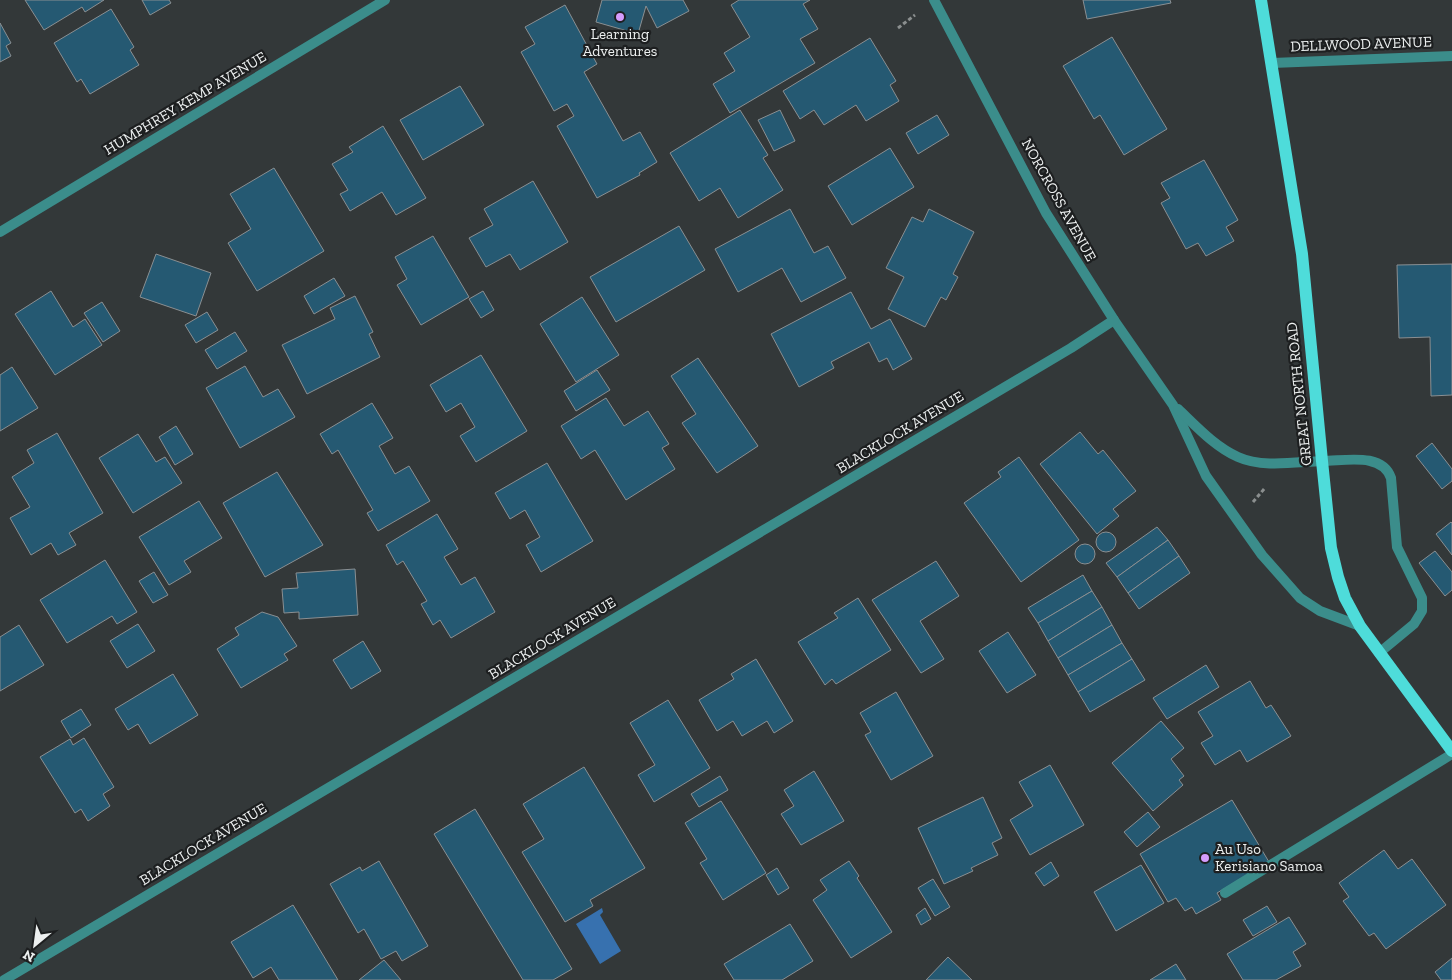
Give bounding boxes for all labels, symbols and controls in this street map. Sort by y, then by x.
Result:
marker: Learning Adventures [614,11,626,23]
place label: Learning Adventures [583,25,657,60]
street label: DELLWOOD AVENUE [1290,33,1432,55]
street label: HUMPHREY KEMP AVENUE [101,47,270,159]
street label: NORCROSS AVENUE [1018,136,1100,265]
street label: GREAT NORTH ROAD [1282,321,1316,467]
street label: BLACKLOCK AVENUE [833,387,967,477]
street label: BLACKLOCK AVENUE [485,593,619,683]
street label: BLACKLOCK AVENUE [136,799,270,889]
place label: Au Uso Kerisiano Samoa [1215,840,1323,875]
marker: Au Uso Kerisiano Samoa [1199,852,1211,864]
north arrow [10,920,60,970]
text: N [20,946,38,966]

